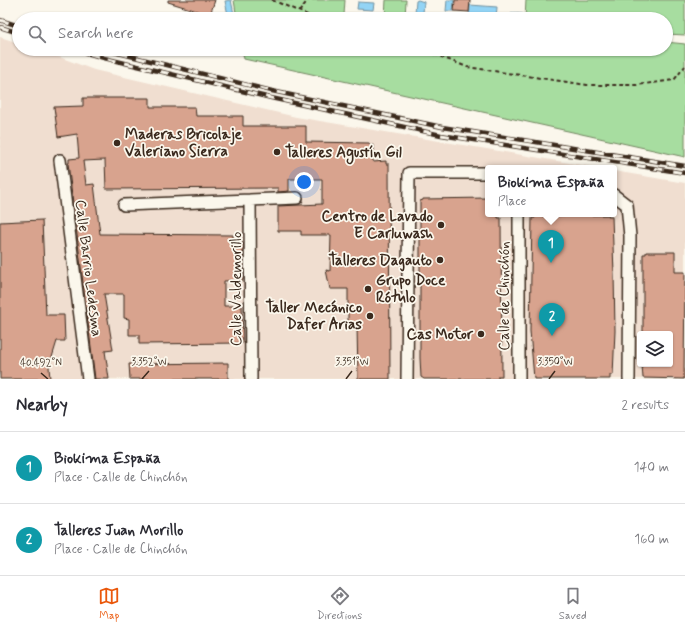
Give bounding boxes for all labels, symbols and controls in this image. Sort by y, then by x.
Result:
search box [12,12,673,56]
icon: search [26,23,48,45]
text: Search here [58,24,134,44]
place label: Maderas Bricolaje Valeriano Sierra [125,125,243,162]
marker: Maderas Bricolaje Valeriano Sierra [112,138,122,148]
place label: Talleres Agustín Gil [285,143,402,165]
marker: Talleres Agustín Gil [272,147,282,157]
popup [485,165,617,217]
your location [294,172,314,192]
text: Biokima España [498,173,604,193]
text: Place [498,193,526,210]
street label: Calle Barrio Ledesma [70,198,106,338]
place label: Centro de Lavado E Carluwash [322,207,434,244]
marker: Centro de Lavado E Carluwash [436,220,446,230]
pin: 1 [538,230,564,263]
street label: Calle Valdemorillo [227,232,247,346]
street label: Calle de Chinchón [495,241,515,351]
place label: Talleres Dagauto [328,251,433,272]
marker: Talleres Dagauto [435,255,445,265]
place label: Grupo Doce Rótulo [376,271,446,308]
marker: Grupo Doce Rótulo [363,284,373,294]
place label: Taller Mecánico Dafer Arias [265,298,362,335]
pin: 2 [539,303,565,336]
marker: Taller Mecánico Dafer Arias [365,311,375,321]
place label: Cas Motor [407,325,474,345]
marker: Cas Motor [476,329,486,339]
map controls [637,331,673,367]
button: layers [637,331,673,367]
text: 3.352°W [131,355,167,369]
text: 3.351°W [335,355,369,369]
text: 3.350°W [537,355,573,369]
text: 40.492°N [20,356,62,370]
text: Nearby [16,394,68,416]
text: 2 results [622,397,669,414]
text: Biokima España [54,449,161,469]
text: 1 [26,459,32,476]
text: 140 m [634,459,669,476]
text: Place · Calle de Chinchón [54,469,187,486]
text: Talleres Juan Morillo [54,521,183,541]
text: 2 [26,531,32,548]
text: 160 m [634,531,669,548]
text: Place · Calle de Chinchón [54,541,187,558]
tab: Map [98,585,120,623]
tab: Directions [317,585,362,623]
tab: Saved [559,585,587,623]

